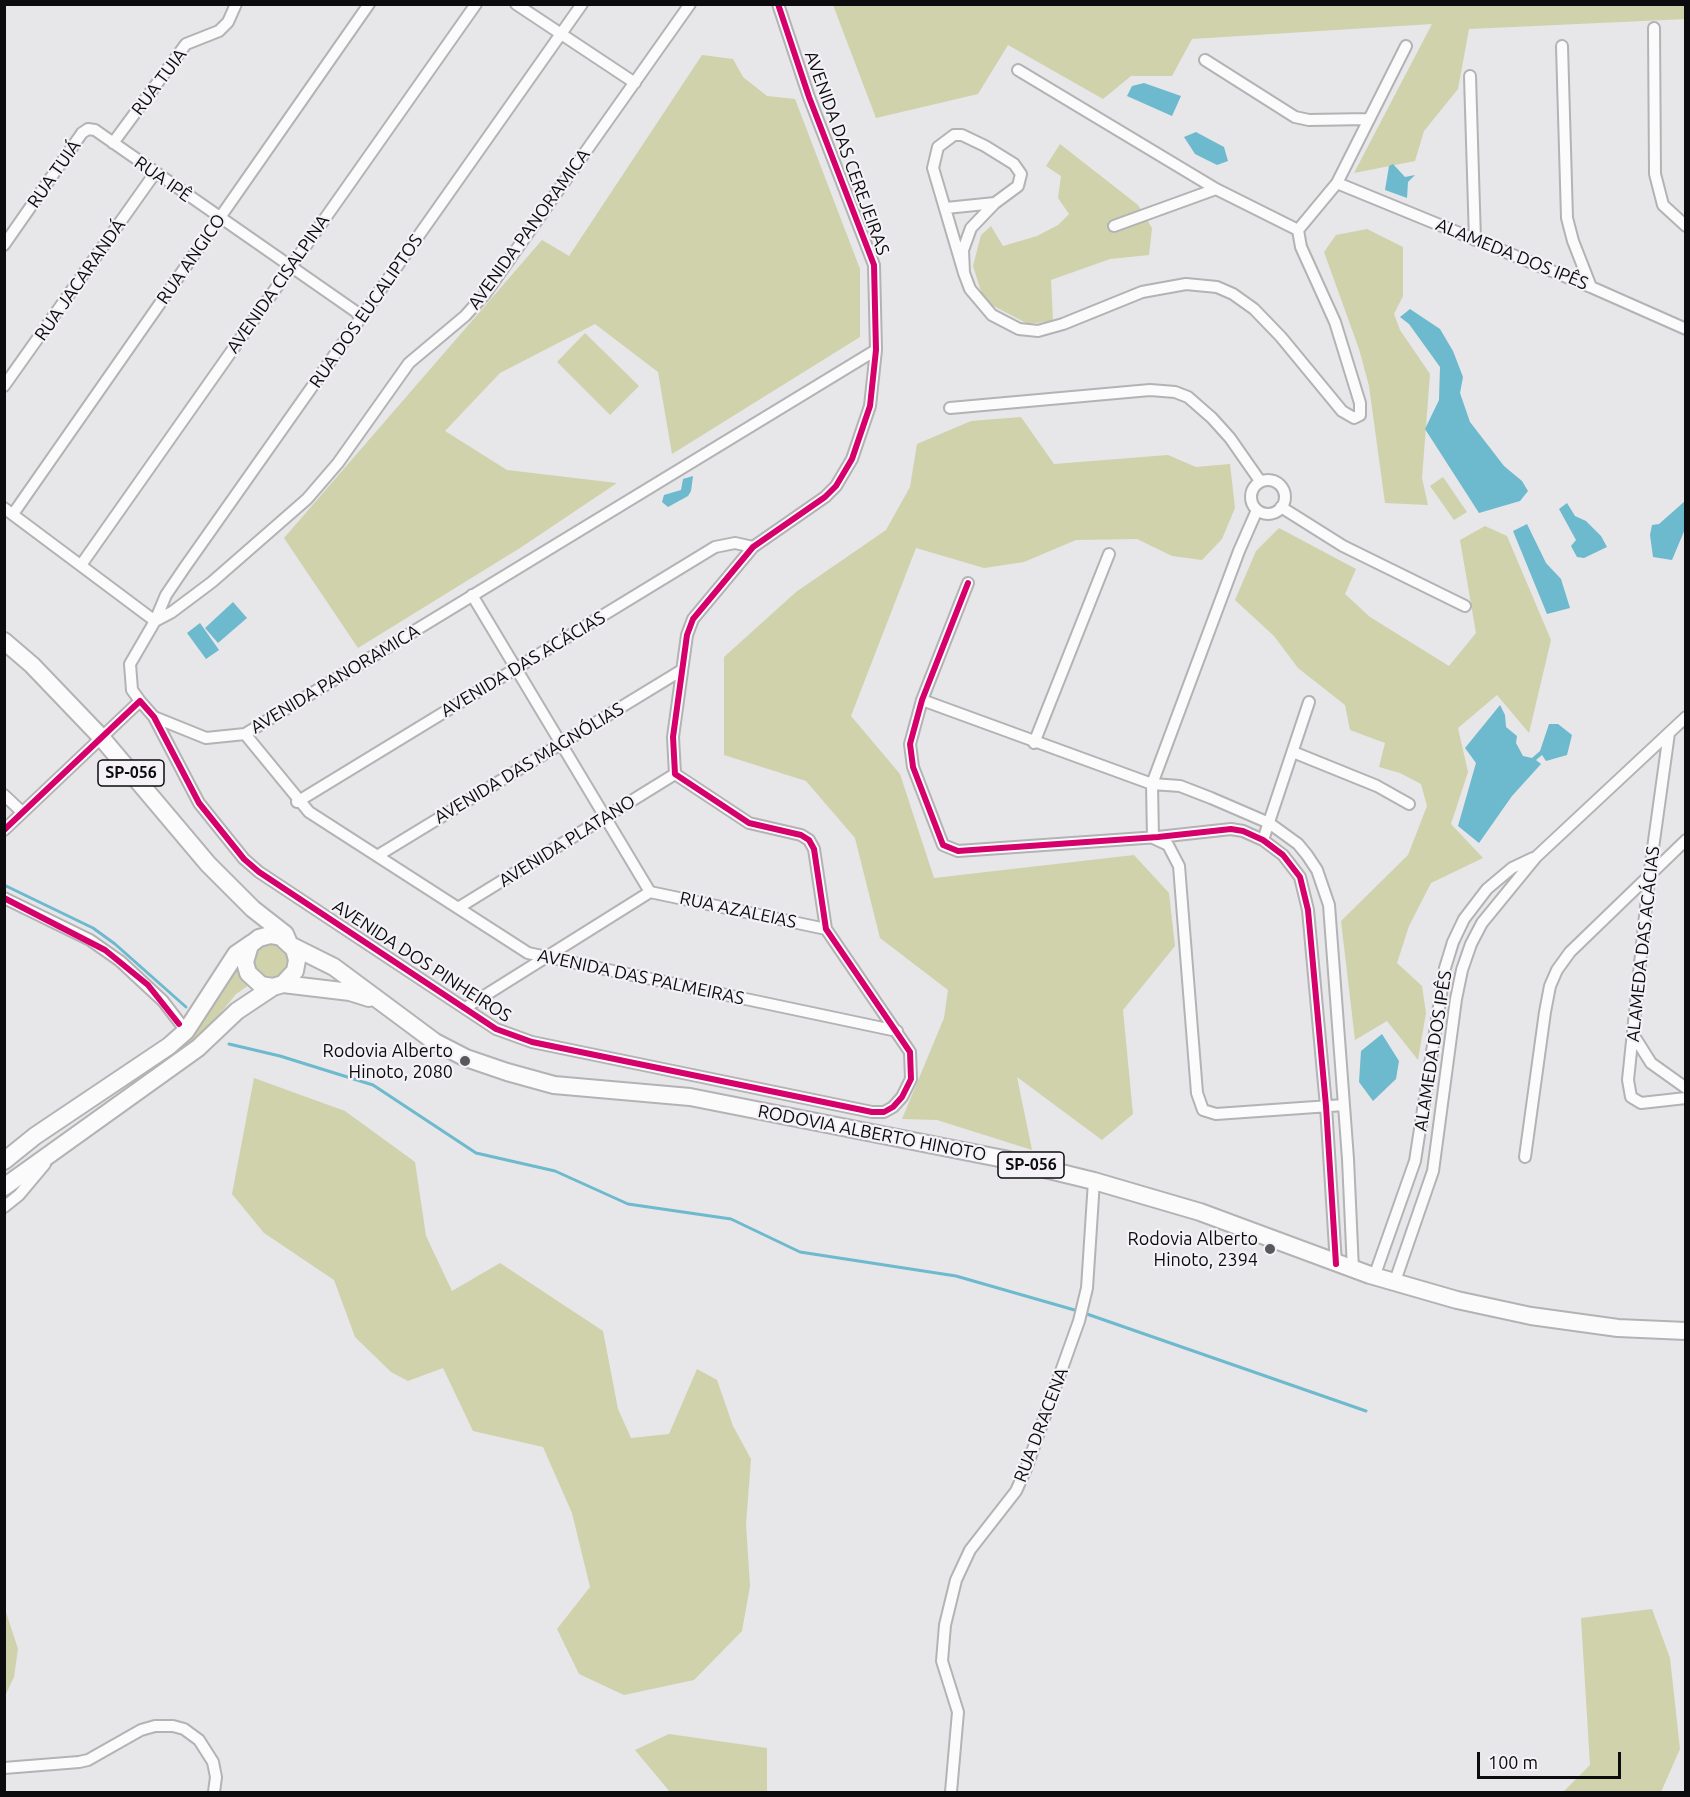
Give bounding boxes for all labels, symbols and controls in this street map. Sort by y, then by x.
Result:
street label: RUA TUIA [127,44,191,120]
street label: AVENIDA DAS CEREJEIRAS [800,48,894,258]
street label: RUA TUIÁ [23,136,85,212]
street label: AVENIDA PANORAMICA [463,144,595,314]
street label: RUA IPÊ [130,152,196,206]
street label: RUA ANGICO [152,210,230,308]
street label: AVENIDA CISALPINA [222,211,334,357]
street label: ALAMEDA DOS IPÊS [1433,214,1591,294]
street label: RUA JACARANDÁ [30,215,130,345]
street label: RUA DOS EUCALIPTOS [305,230,427,392]
street label: AVENIDA DAS ACÁCIAS [437,606,609,722]
street label: AVENIDA PANORAMICA [247,620,423,738]
street label: AVENIDA DAS MAGNÓLIAS [430,698,628,828]
road number: SP-056 [98,760,164,786]
street label: AVENIDA PLATANO [495,790,639,892]
street label: ALAMEDA DAS ACÁCIAS [1622,845,1664,1043]
street label: RUA AZALEIAS [678,887,798,933]
street label: AVENIDA DOS PINHEIROS [329,895,515,1027]
street label: AVENIDA DAS PALMEIRAS [536,945,746,1009]
street label: ALAMEDA DOS IPÊS [1410,969,1456,1133]
place label: Rodovia Alberto Hinoto, 2080 [322,1040,453,1082]
marker: Rodovia Alberto Hinoto, 2080 [458,1054,472,1068]
street label: RODOVIA ALBERTO HINOTO [756,1100,988,1166]
road number: SP-056 [998,1152,1064,1178]
place label: Rodovia Alberto Hinoto, 2394 [1127,1228,1258,1270]
marker: Rodovia Alberto Hinoto, 2394 [1263,1242,1277,1256]
street label: RUA DRACENA [1009,1365,1073,1485]
scale bar [1480,1740,1624,1778]
text: 100 m [1488,1752,1538,1772]

